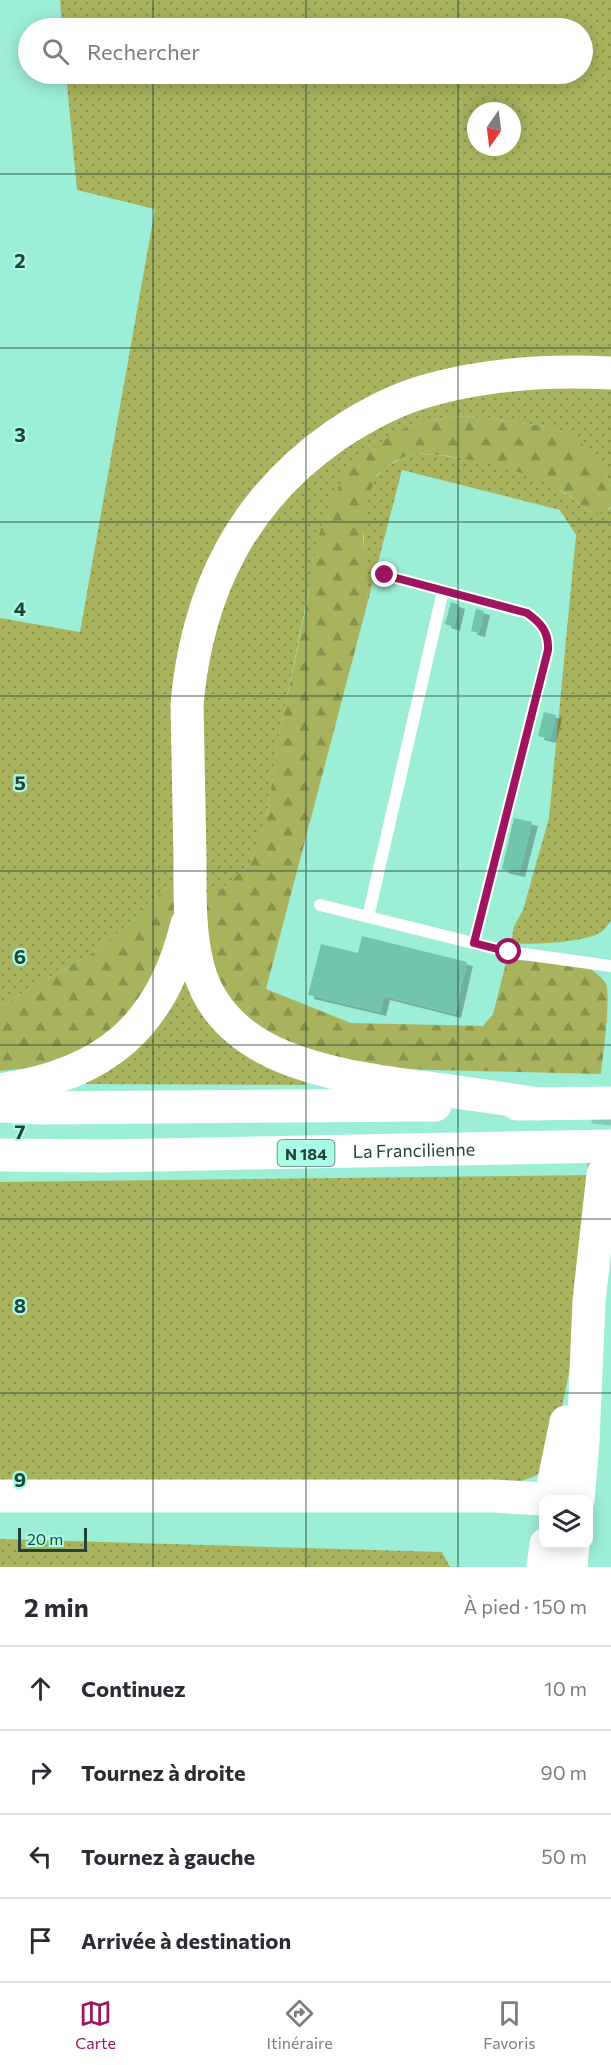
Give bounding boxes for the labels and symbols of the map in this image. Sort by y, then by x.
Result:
north arrow [467,102,521,156]
text: 2 [14,248,26,272]
text: 3 [14,422,26,446]
route end [371,561,397,587]
text: 4 [14,596,26,620]
text: 5 [14,770,26,794]
route start [495,938,521,964]
text: 6 [14,944,26,968]
text: 7 [15,1119,26,1143]
street label: La Francilienne [353,1138,475,1162]
road number: N 184 [278,1140,334,1166]
text: 8 [14,1293,26,1317]
text: 9 [14,1467,26,1491]
scale bar [18,1525,87,1552]

